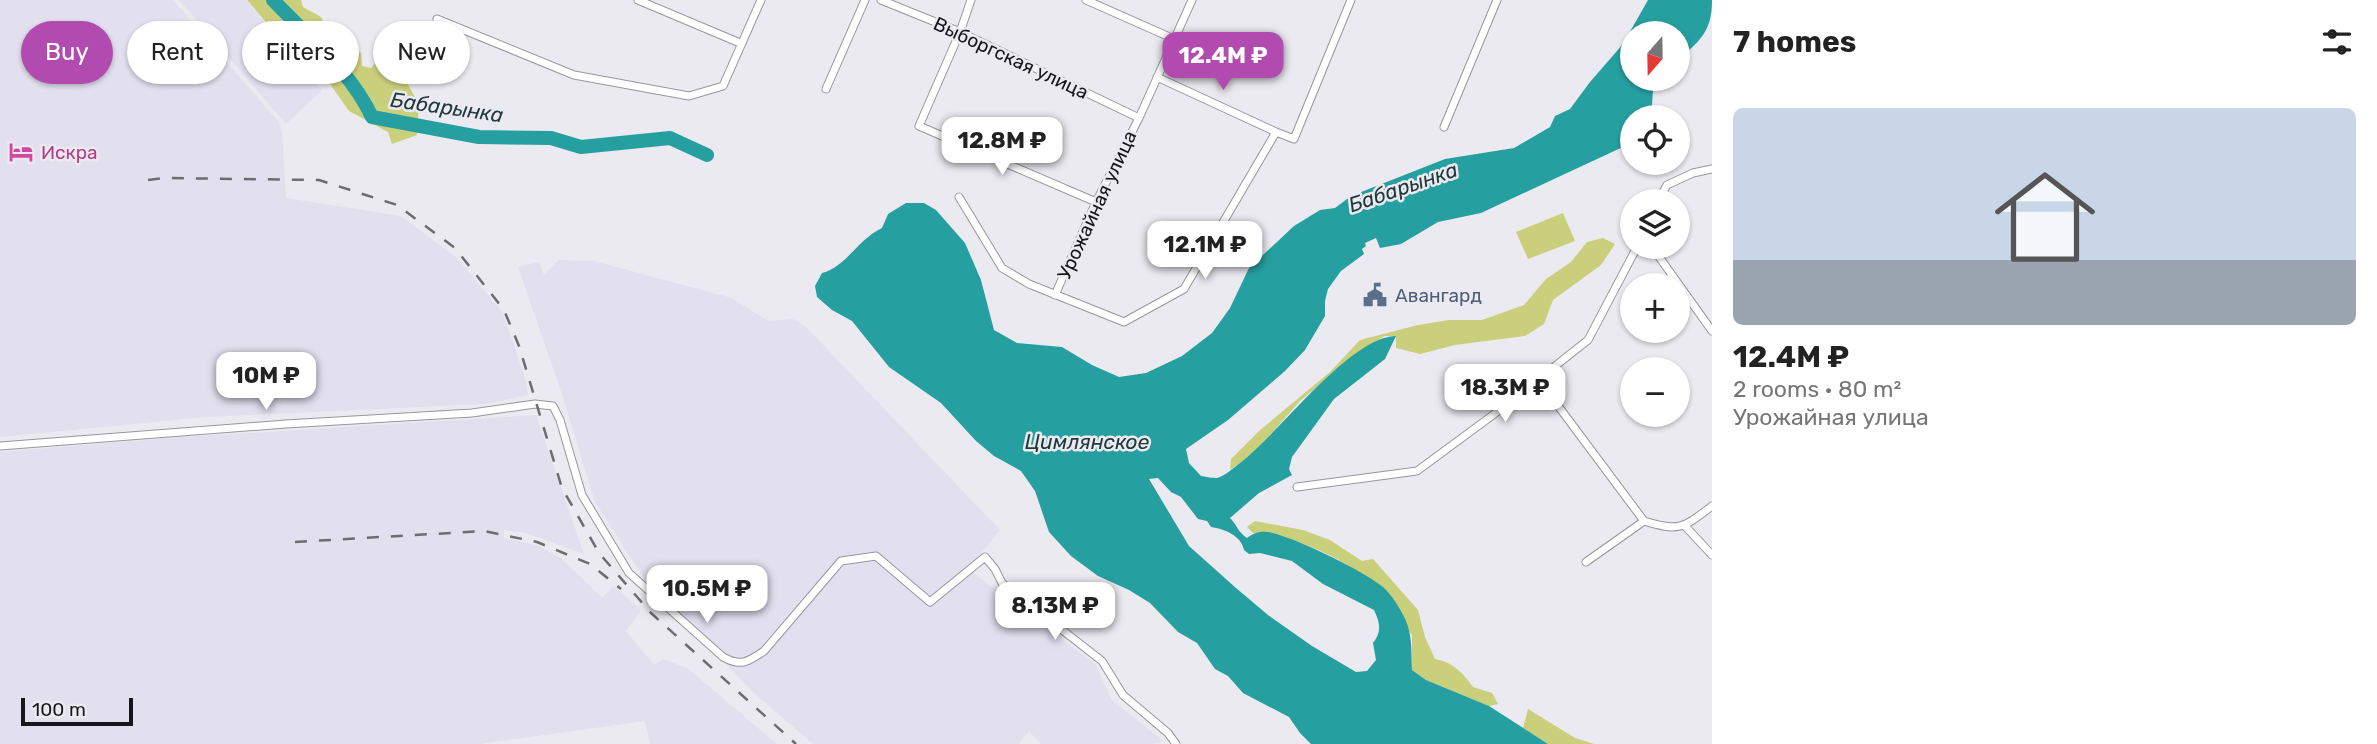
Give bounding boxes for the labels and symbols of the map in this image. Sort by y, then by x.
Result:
street label: Выборгская улица [930,12,1092,104]
north arrow [1620,21,1690,91]
pin: 12.4M ₽ [1158,32,1288,92]
water label: Бабарынка [389,87,505,127]
pin: 12.8M ₽ [937,118,1067,177]
street label: Урожайная улица [1052,127,1142,283]
hotel icon: Искра [7,138,35,166]
place label: Искра [41,141,98,164]
water label: Бабарынка [1345,157,1461,217]
pin: 12.1M ₽ [1140,222,1270,281]
public building icon: Авангард [1361,281,1389,309]
place label: Авангард [1395,284,1482,307]
pin: 10M ₽ [217,352,315,412]
pin: 18.3M ₽ [1440,364,1570,424]
water label: Цимлянское [1025,429,1150,454]
pin: 10.5M ₽ [642,566,772,625]
pin: 8.13M ₽ [990,582,1120,642]
scale bar [21,695,133,727]

